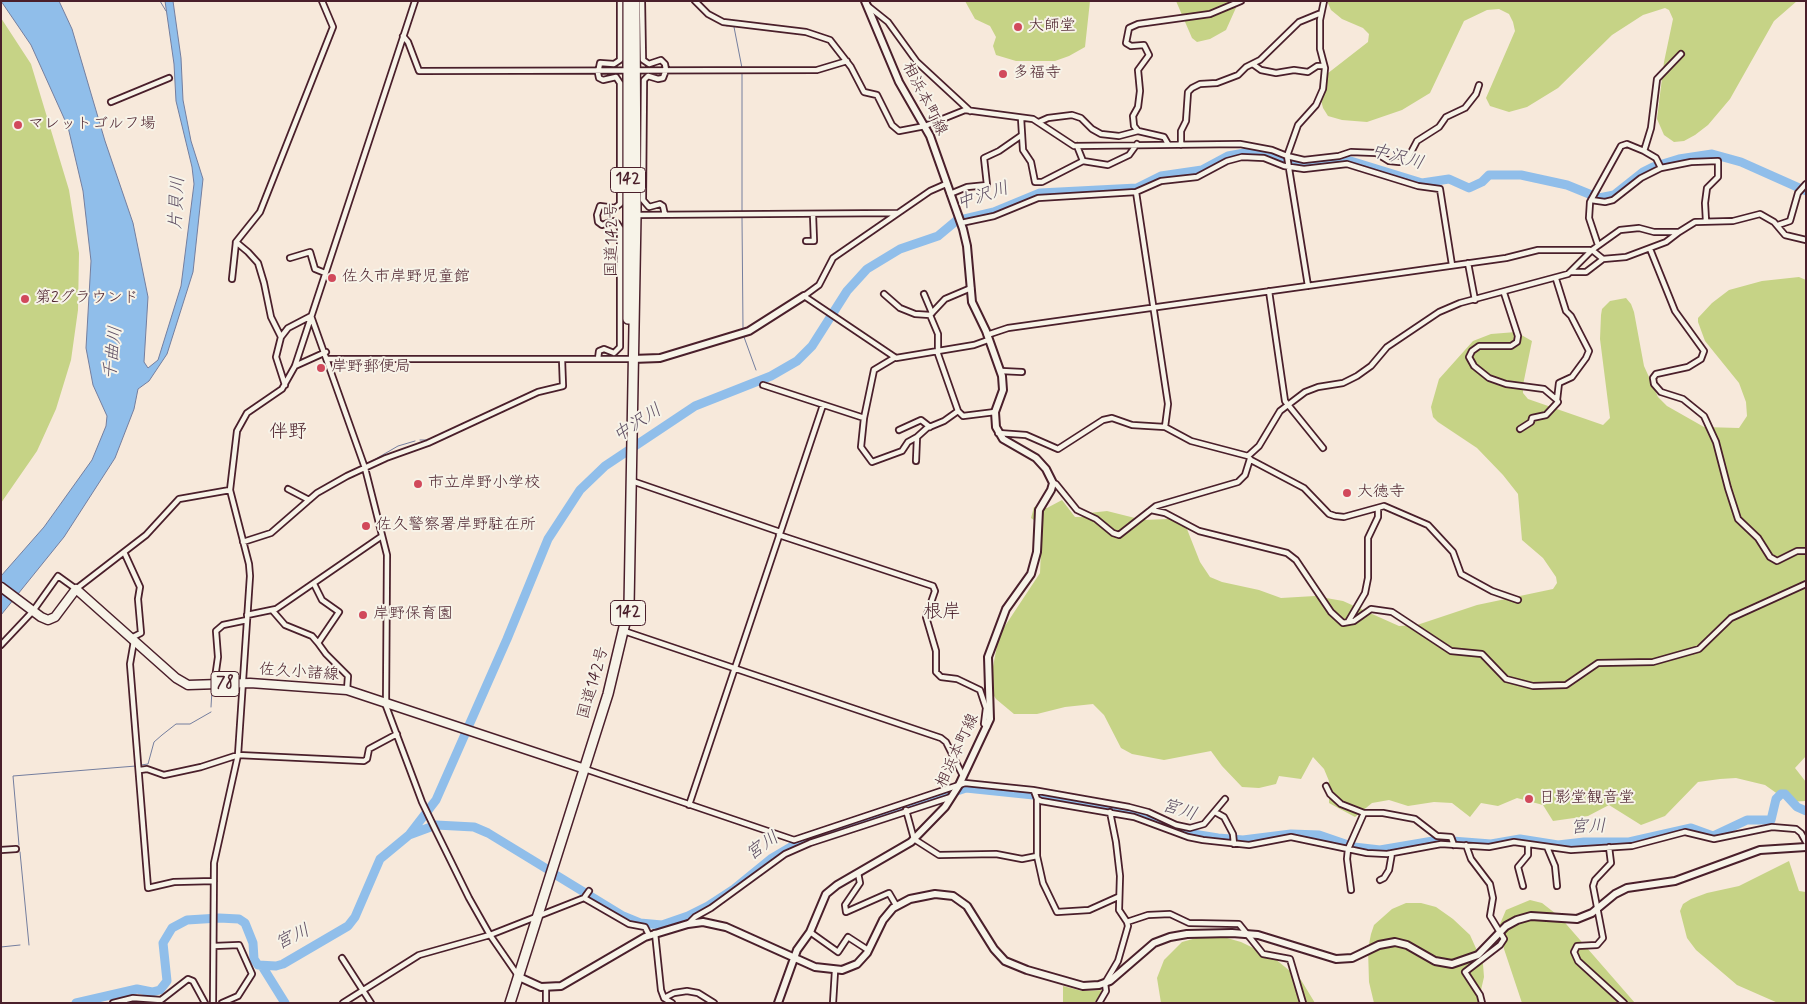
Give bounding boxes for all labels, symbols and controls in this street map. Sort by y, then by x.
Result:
place label: 大師堂 [1028,17,1076,37]
marker: 大師堂 [1012,21,1024,33]
street label: 相浜本町線 [897,59,951,139]
place label: 多福寺 [1013,64,1061,84]
marker: 多福寺 [997,68,1009,80]
place label: マレットゴルフ場 [28,115,156,135]
marker: マレットゴルフ場 [12,119,24,131]
water label: 中沢川 [1368,141,1426,175]
road number: 142 [610,168,646,192]
water label: 片貝川 [166,175,190,231]
water label: 中沢川 [954,178,1012,216]
street label: 国道142号 [603,203,623,277]
place label: 佐久市岸野児童館 [342,268,470,288]
marker: 佐久市岸野児童館 [326,272,338,284]
place label: 第2グラウンド [35,289,139,309]
marker: 第2グラウンド [19,293,31,305]
water label: 千曲川 [100,325,128,381]
place label: 岸野郵便局 [331,358,411,378]
marker: 岸野郵便局 [315,362,327,374]
water label: 中沢川 [609,400,667,448]
district label: 伴野 [269,422,307,444]
place label: 市立岸野小学校 [428,474,540,494]
marker: 市立岸野小学校 [412,478,424,490]
place label: 大徳寺 [1357,483,1405,503]
marker: 大徳寺 [1341,487,1353,499]
place label: 佐久警察署岸野駐在所 [376,516,536,536]
marker: 佐久警察署岸野駐在所 [360,520,372,532]
road number: 142 [610,600,646,626]
district label: 根岸 [923,602,961,624]
place label: 岸野保育園 [373,605,453,625]
marker: 岸野保育園 [357,609,369,621]
street label: 国道142号 [575,645,613,721]
street label: 佐久小諸線 [258,661,340,685]
road number: 78 [211,672,239,696]
street label: 相浜本町線 [932,711,984,791]
place label: 日影堂観音堂 [1539,789,1635,809]
marker: 日影堂観音堂 [1523,793,1535,805]
water label: 宮川 [1159,795,1199,827]
water label: 宮川 [1570,817,1606,839]
water label: 宮川 [742,828,784,866]
water label: 宮川 [272,920,314,956]

